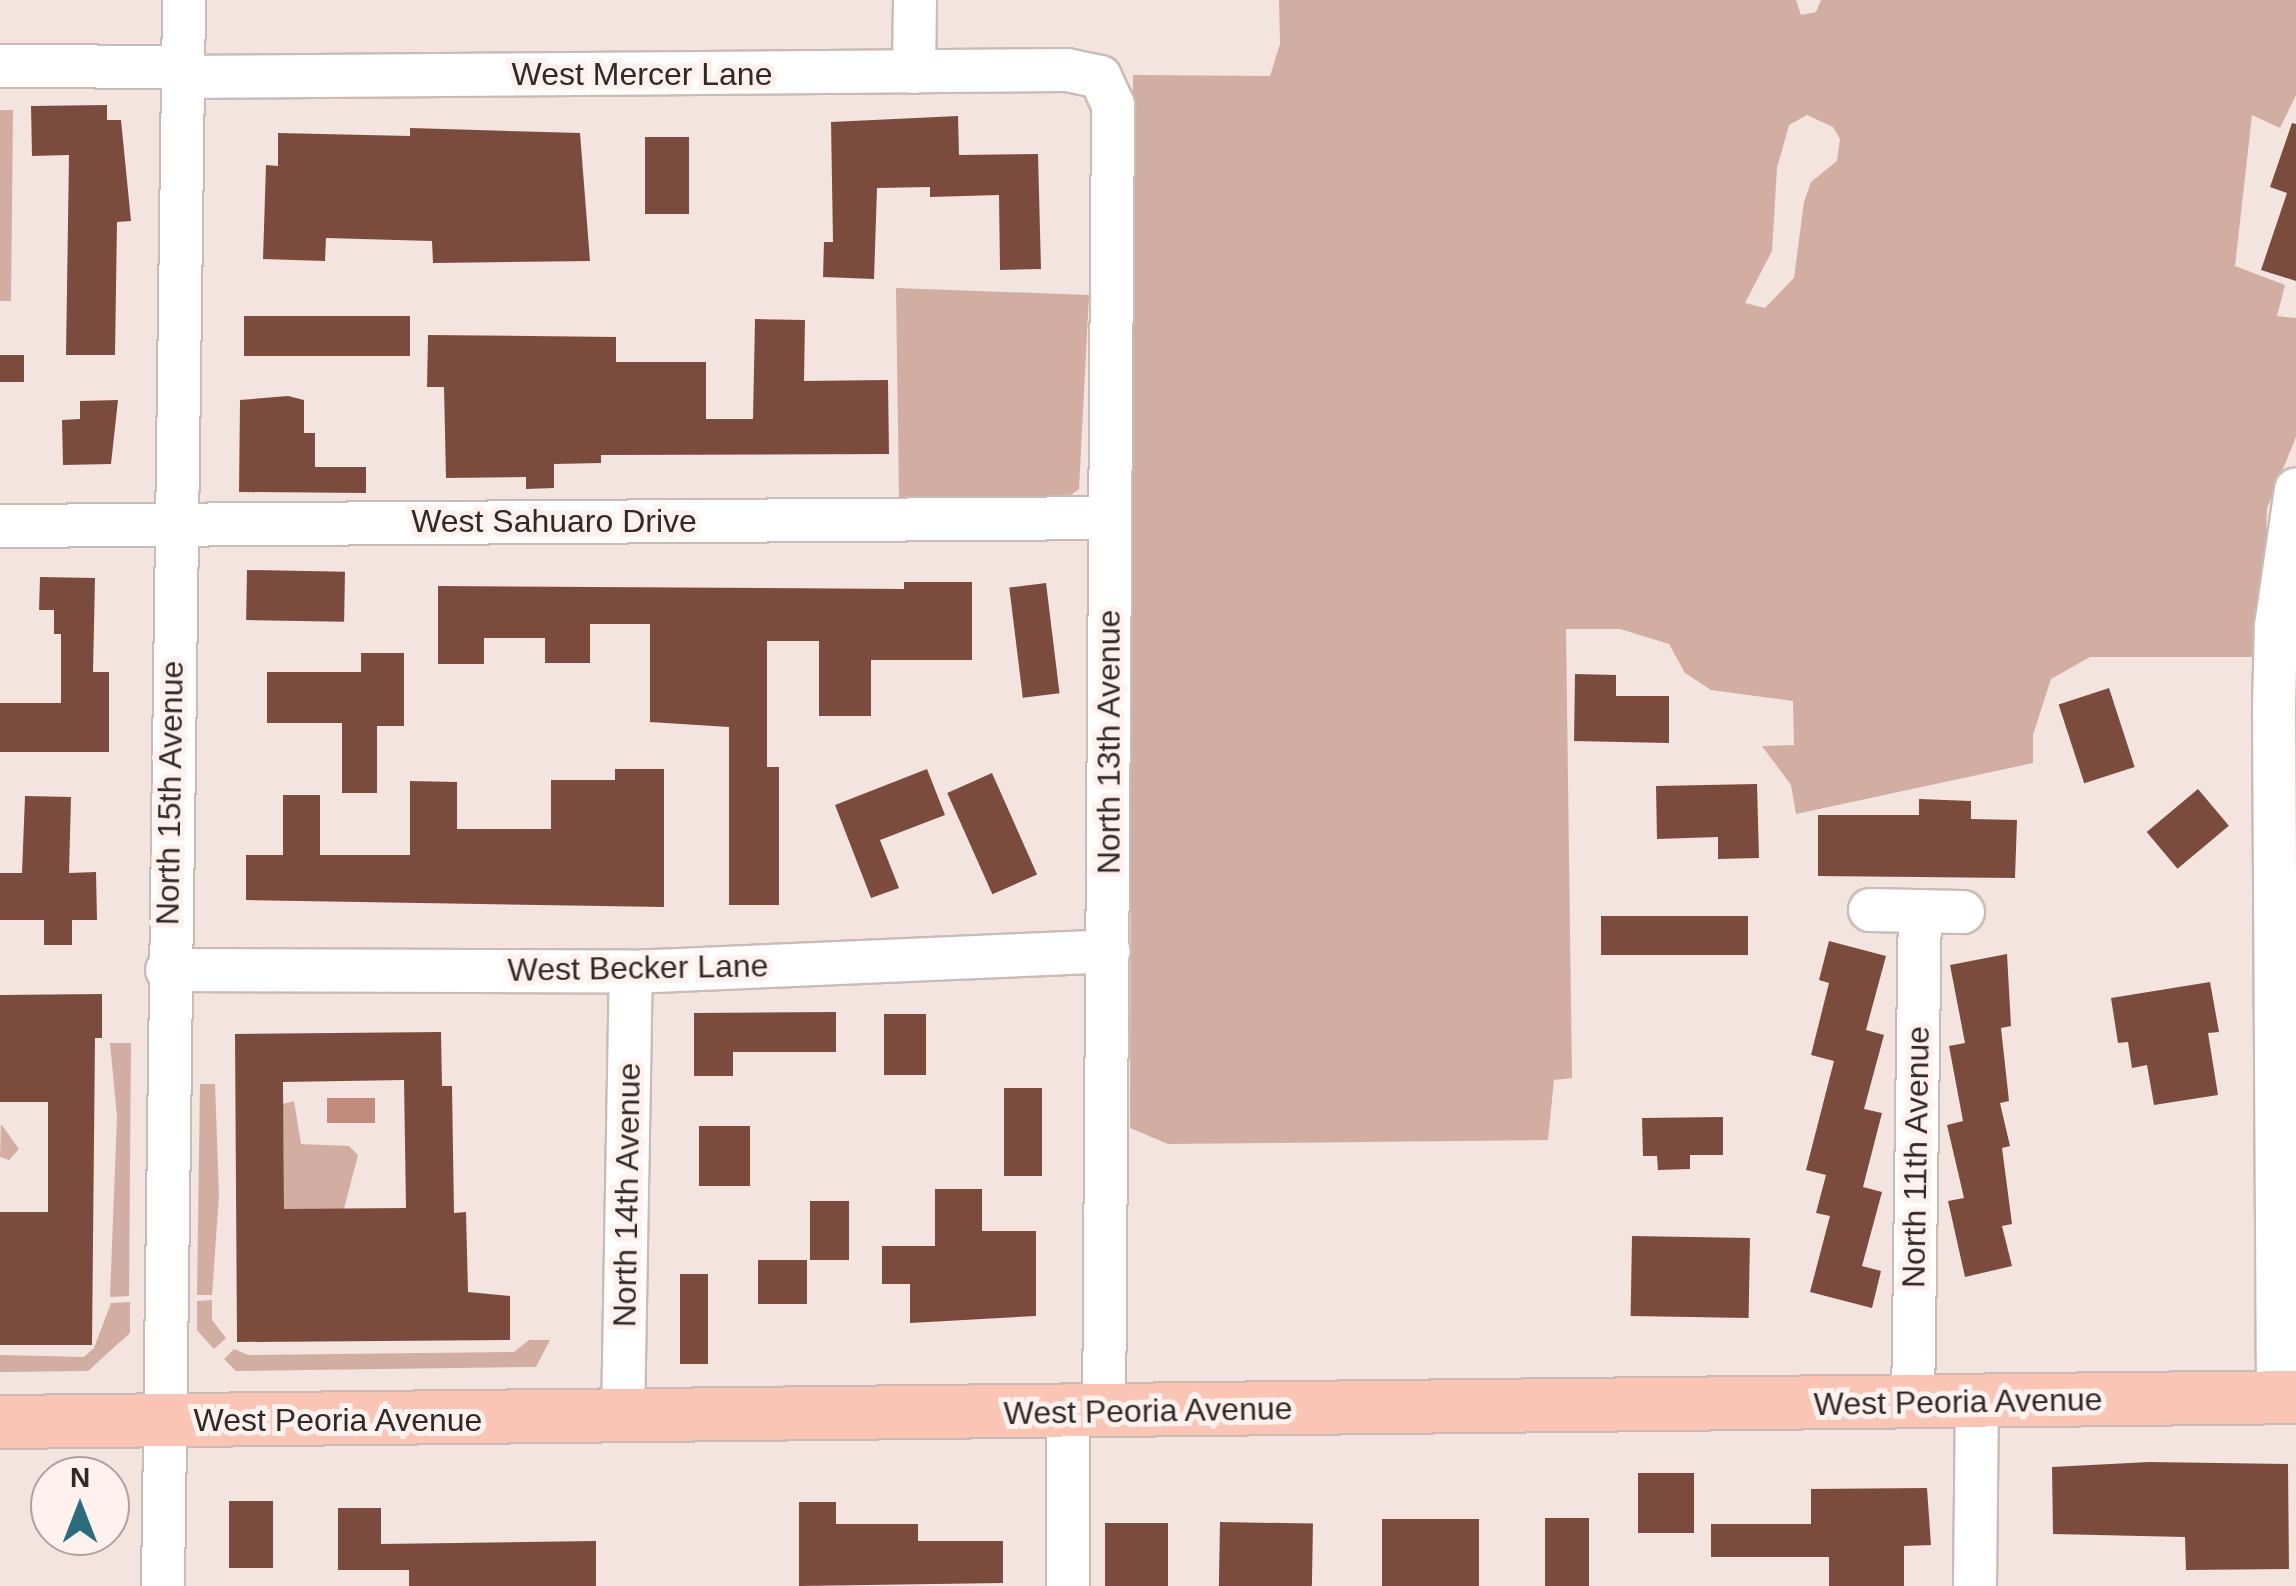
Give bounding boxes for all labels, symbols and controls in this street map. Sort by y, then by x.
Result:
street label: West Mercer Lane [512,55,772,93]
street label: West Sahuaro Drive [411,502,697,540]
street label: North 13th Avenue [1090,609,1128,875]
street label: North 15th Avenue [148,660,192,926]
street label: West Becker Lane [507,947,769,989]
street label: North 11th Avenue [1895,1025,1937,1289]
street label: North 14th Avenue [605,1062,649,1328]
street label: West Peoria Avenue [1812,1380,2104,1424]
street label: West Peoria Avenue [1002,1389,1294,1433]
street label: West Peoria Avenue [193,1401,483,1439]
north arrow [30,1456,130,1556]
text: N [70,1462,90,1493]

